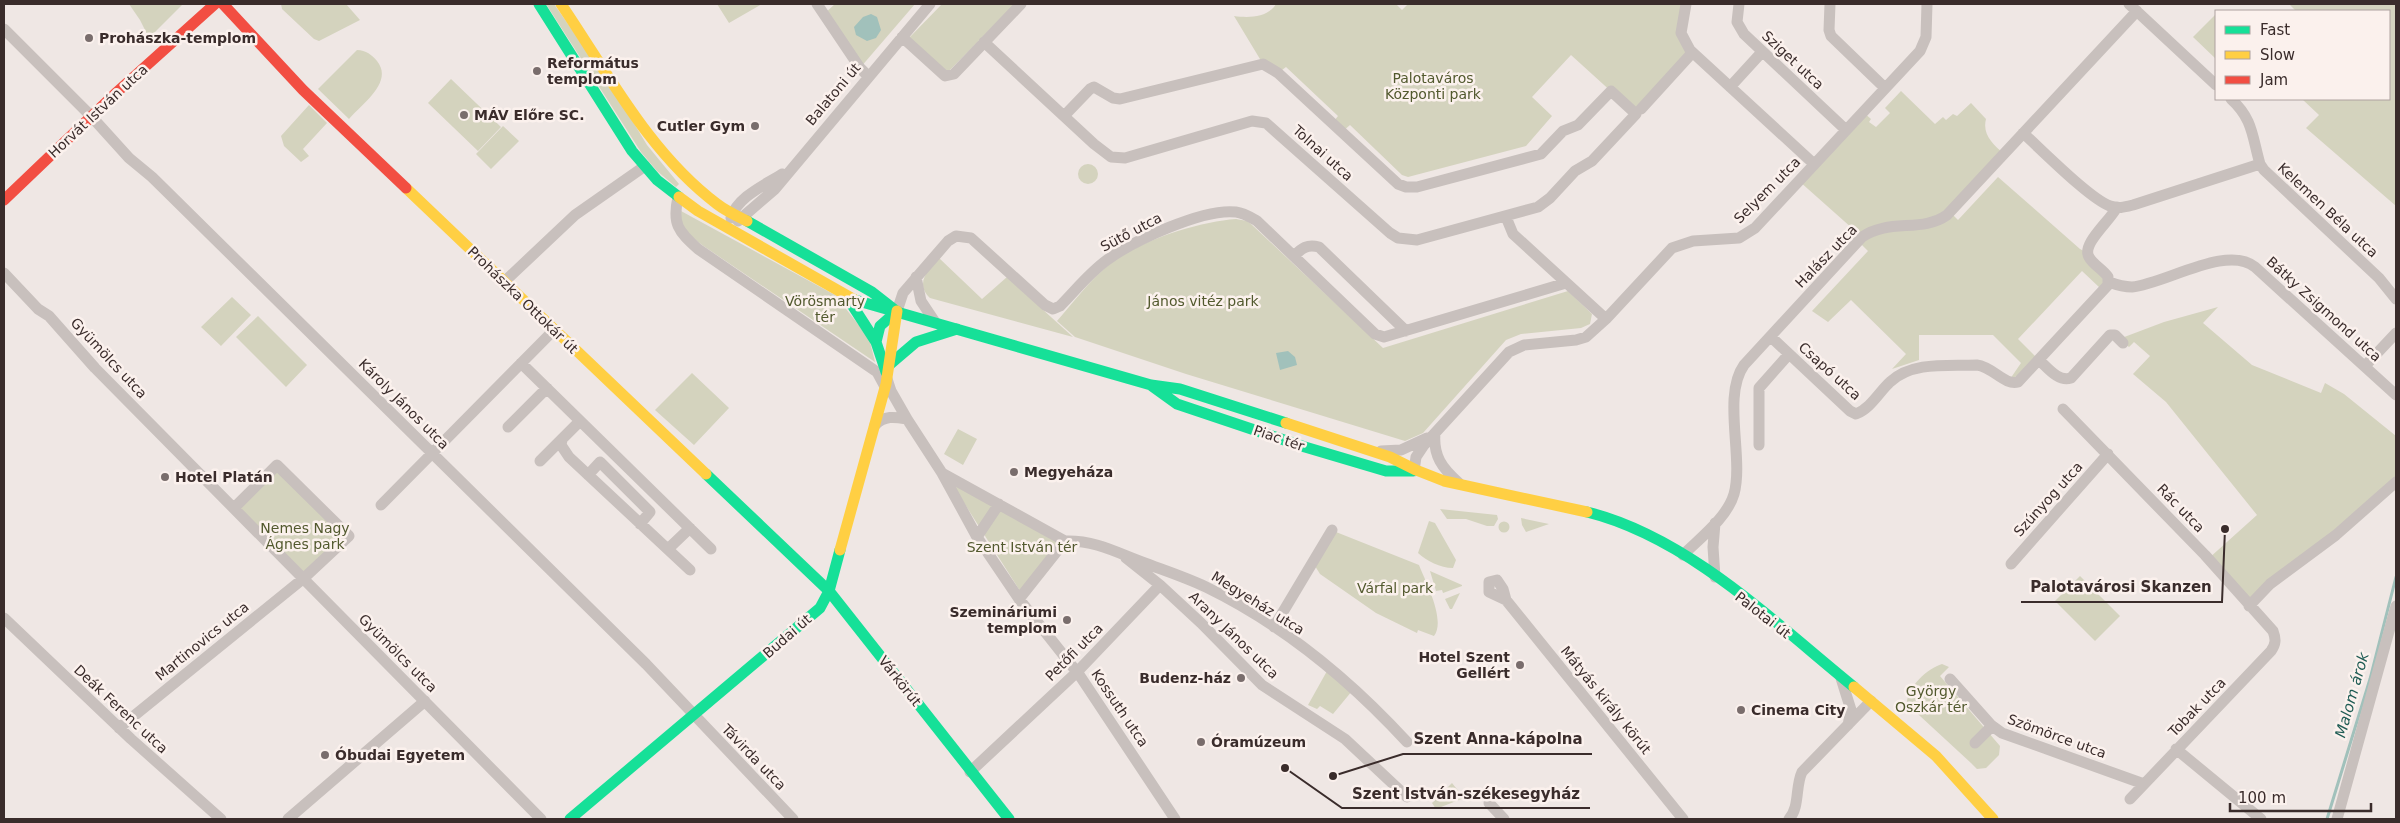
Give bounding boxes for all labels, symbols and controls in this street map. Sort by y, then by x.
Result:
legend [2215,10,2390,100]
text: Fast [2260,21,2290,39]
street label: Sziget utca [1759,27,1827,93]
place label: Prohászka-templom [99,30,256,46]
marker: Prohászka-templom [83,32,95,44]
text: Slow [2260,46,2295,64]
place label: Református templom [547,55,639,87]
street label: Balatoni út [802,59,864,128]
street label: Horvát István utca [45,61,151,161]
marker: Református templom [531,65,543,77]
park label: Palotaváros Központi park [1385,70,1482,102]
text: Jam [2259,71,2288,89]
place label: MÁV Előre SC. [474,107,584,123]
marker: MÁV Előre SC. [458,109,470,121]
place label: Cutler Gym [657,118,745,134]
marker: Cutler Gym [749,120,761,132]
street label: Tolnai utca [1289,121,1356,184]
street label: Selyem utca [1731,154,1803,226]
street label: Kelemen Béla utca [2275,159,2381,261]
street label: Sütő utca [1098,209,1164,255]
street label: Halász utca [1792,221,1860,291]
street label: Prohászka Ottokár út [465,243,582,357]
street label: Bátky Zsigmond utca [2263,253,2385,365]
park label: Vörösmarty tér [785,293,865,325]
park label: János vitéz park [1146,293,1260,309]
street label: Gyümölcs utca [68,314,150,402]
street label: Csapó utca [1796,339,1864,403]
street label: Károly János utca [356,356,452,452]
street label: Piac tér [1252,422,1307,454]
street label: Szúnyog utca [2010,458,2086,540]
place label: Megyeháza [1024,464,1113,480]
marker: Megyeháza [1008,466,1020,478]
place label: Hotel Platán [175,469,273,485]
marker: Hotel Platán [159,471,171,483]
street label: Rác utca [2154,481,2208,535]
park label: Nemes Nagy Ágnes park [260,520,350,552]
park label: Szent István tér [967,539,1078,555]
street label: Megyeház utca [1209,568,1307,638]
callout: Palotavárosi Skanzen [2021,572,2222,602]
text: Palotavárosi Skanzen [2030,578,2212,596]
park label: Várfal park [1357,580,1434,596]
street label: Arany János utca [1186,588,1282,682]
street label: Palotai út [1732,588,1794,642]
street label: Martinovics utca [152,598,252,684]
place label: Szemináriumi templom [949,604,1057,636]
street label: Budai út [760,610,815,661]
street label: Gyümölcs utca [356,611,440,695]
marker: Szemináriumi templom [1061,614,1073,626]
street label: Petőfi utca [1042,620,1106,684]
street label: Mátyás király körút [1558,643,1655,757]
place label: Hotel Szent Gellért [1418,649,1510,681]
water label: Malom árok [2331,649,2373,740]
street label: Várkörút [875,653,925,710]
marker: Hotel Szent Gellért [1514,659,1526,671]
street label: Deák Ferenc utca [71,661,171,757]
street label: Kossuth utca [1088,666,1152,750]
place label: Budenz-ház [1139,670,1231,686]
marker: Budenz-ház [1235,672,1247,684]
street label: Tobak utca [2164,674,2229,740]
park label: György Oszkár tér [1895,683,1967,715]
place label: Cinema City [1751,702,1845,718]
marker: Cinema City [1735,704,1747,716]
street label: Szömörce utca [2005,711,2109,761]
street label: Távirda utca [718,720,789,793]
callout: Szent Anna-kápolna [1403,724,1592,754]
text: Szent Anna-kápolna [1413,730,1583,748]
place label: Óramúzeum [1211,733,1306,750]
marker: Óramúzeum [1195,736,1207,748]
place label: Óbudai Egyetem [335,746,465,763]
marker: Óbudai Egyetem [319,749,331,761]
callout: Szent István-székesegyház [1342,778,1590,808]
scale bar [2230,780,2371,812]
text: Szent István-székesegyház [1352,785,1580,803]
text: 100 m [2238,789,2286,807]

